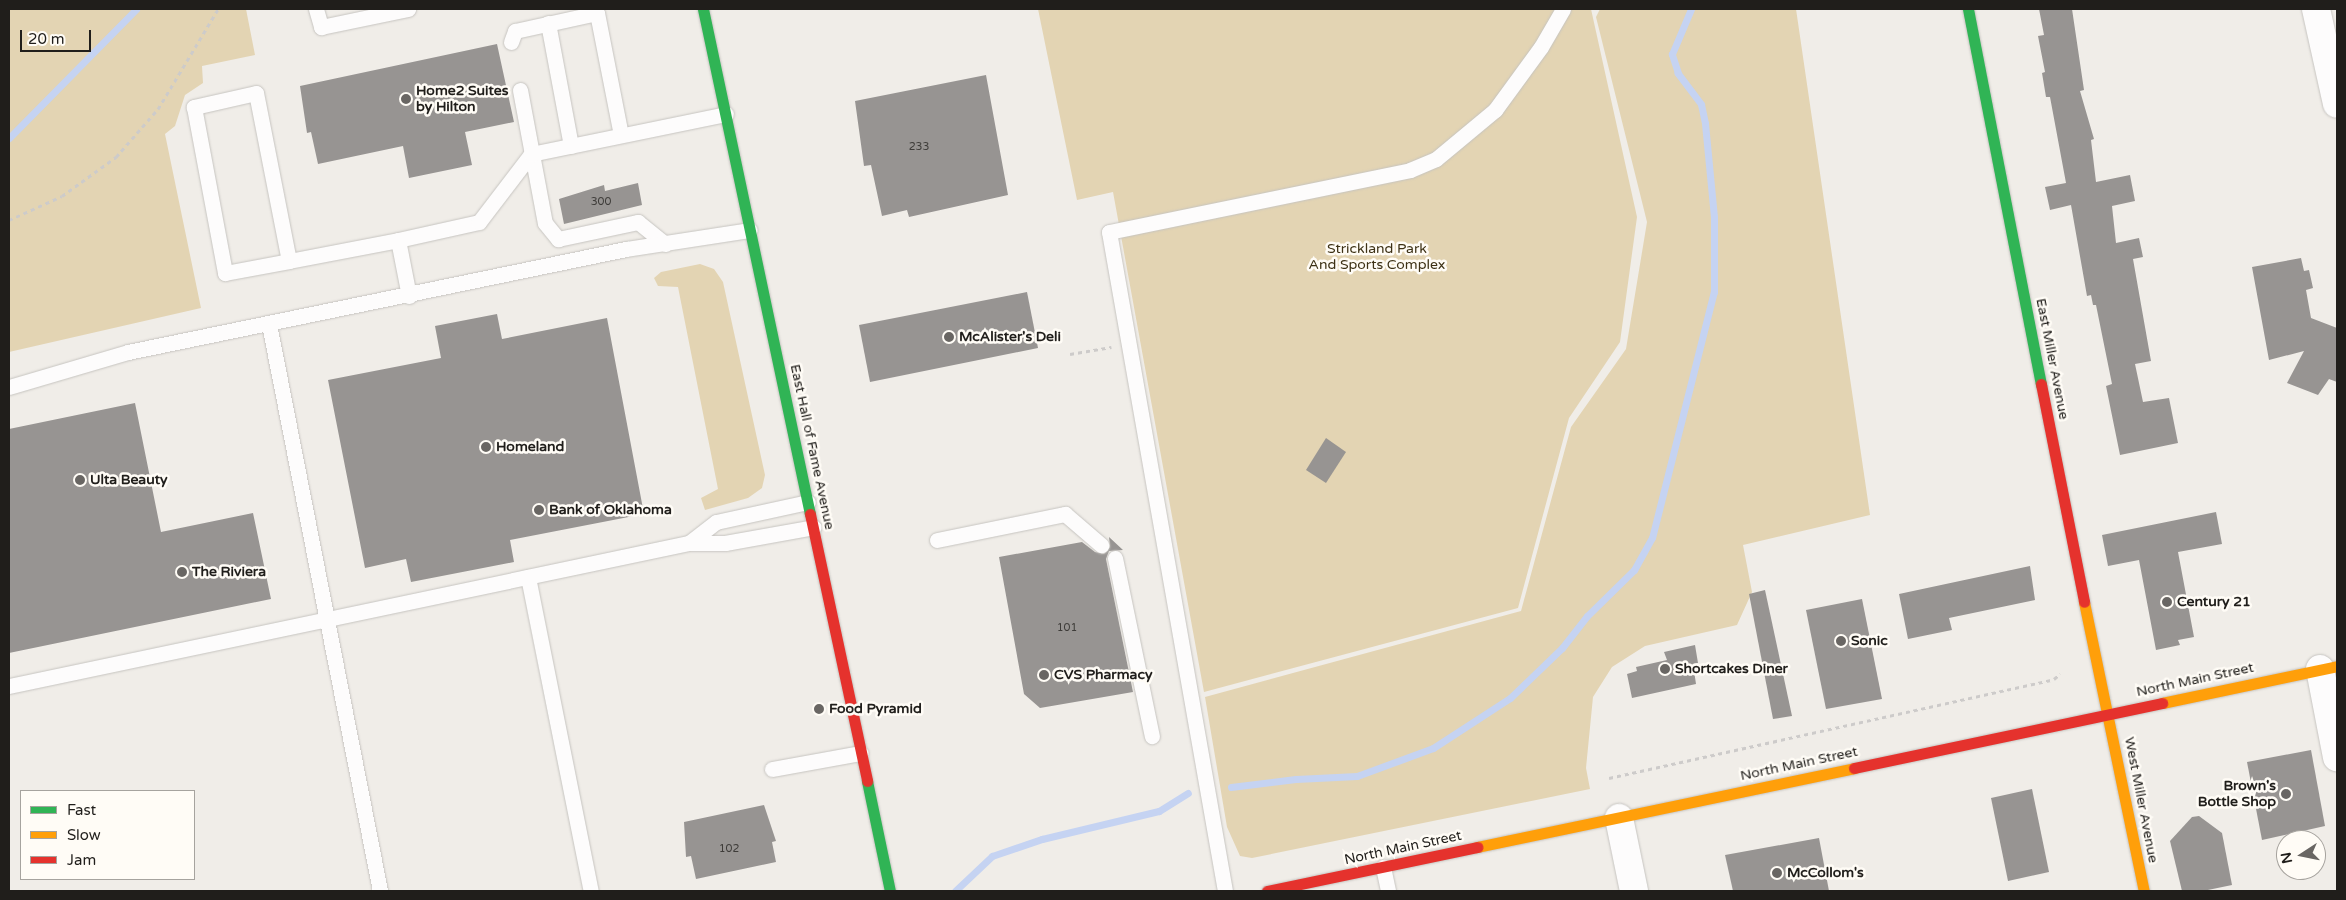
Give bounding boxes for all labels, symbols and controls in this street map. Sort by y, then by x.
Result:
scale bar [22,20,94,52]
text: 20 m [28,30,65,48]
place label: Home2 Suites by Hilton [416,83,508,115]
marker: Home2 Suites by Hilton [400,93,412,105]
house number: 233 [909,140,929,154]
house number: 300 [591,195,611,209]
park label: Strickland Park And Sports Complex [1309,241,1445,274]
street label: East Miller Avenue [2032,297,2072,421]
place label: McAlister's Deli [959,329,1061,345]
marker: McAlister's Deli [943,331,955,343]
street label: East Hall of Fame Avenue [786,363,838,531]
place label: Homeland [496,439,564,455]
marker: Homeland [480,441,492,453]
place label: Ulta Beauty [90,472,167,488]
marker: Ulta Beauty [74,474,86,486]
place label: Bank of Oklahoma [549,502,672,518]
marker: Bank of Oklahoma [533,504,545,516]
place label: The Riviera [192,564,266,580]
marker: The Riviera [176,566,188,578]
place label: Century 21 [2177,594,2251,610]
marker: Century 21 [2161,596,2173,608]
house number: 101 [1057,621,1077,635]
place label: Sonic [1851,633,1888,649]
marker: Sonic [1835,635,1847,647]
street label: North Main Street [2135,659,2255,701]
place label: Shortcakes Diner [1675,661,1788,677]
marker: Shortcakes Diner [1659,663,1671,675]
place label: CVS Pharmacy [1054,667,1152,683]
marker: CVS Pharmacy [1038,669,1050,681]
place label: Food Pyramid [829,701,922,717]
marker: Food Pyramid [813,703,825,715]
street label: West Miller Avenue [2121,736,2161,864]
street label: North Main Street [1739,743,1859,785]
place label: Brown's Bottle Shop [2198,778,2276,810]
marker: Brown's Bottle Shop [2280,788,2292,800]
legend [20,790,195,880]
text: Fast [67,801,96,819]
text: Slow [67,826,101,844]
street label: North Main Street [1343,827,1463,869]
north arrow [2276,830,2326,880]
house number: 102 [719,842,739,856]
text: Jam [67,851,96,869]
text: N [2277,851,2296,865]
place label: McCollom's [1787,865,1864,881]
marker: McCollom's [1771,867,1783,879]

